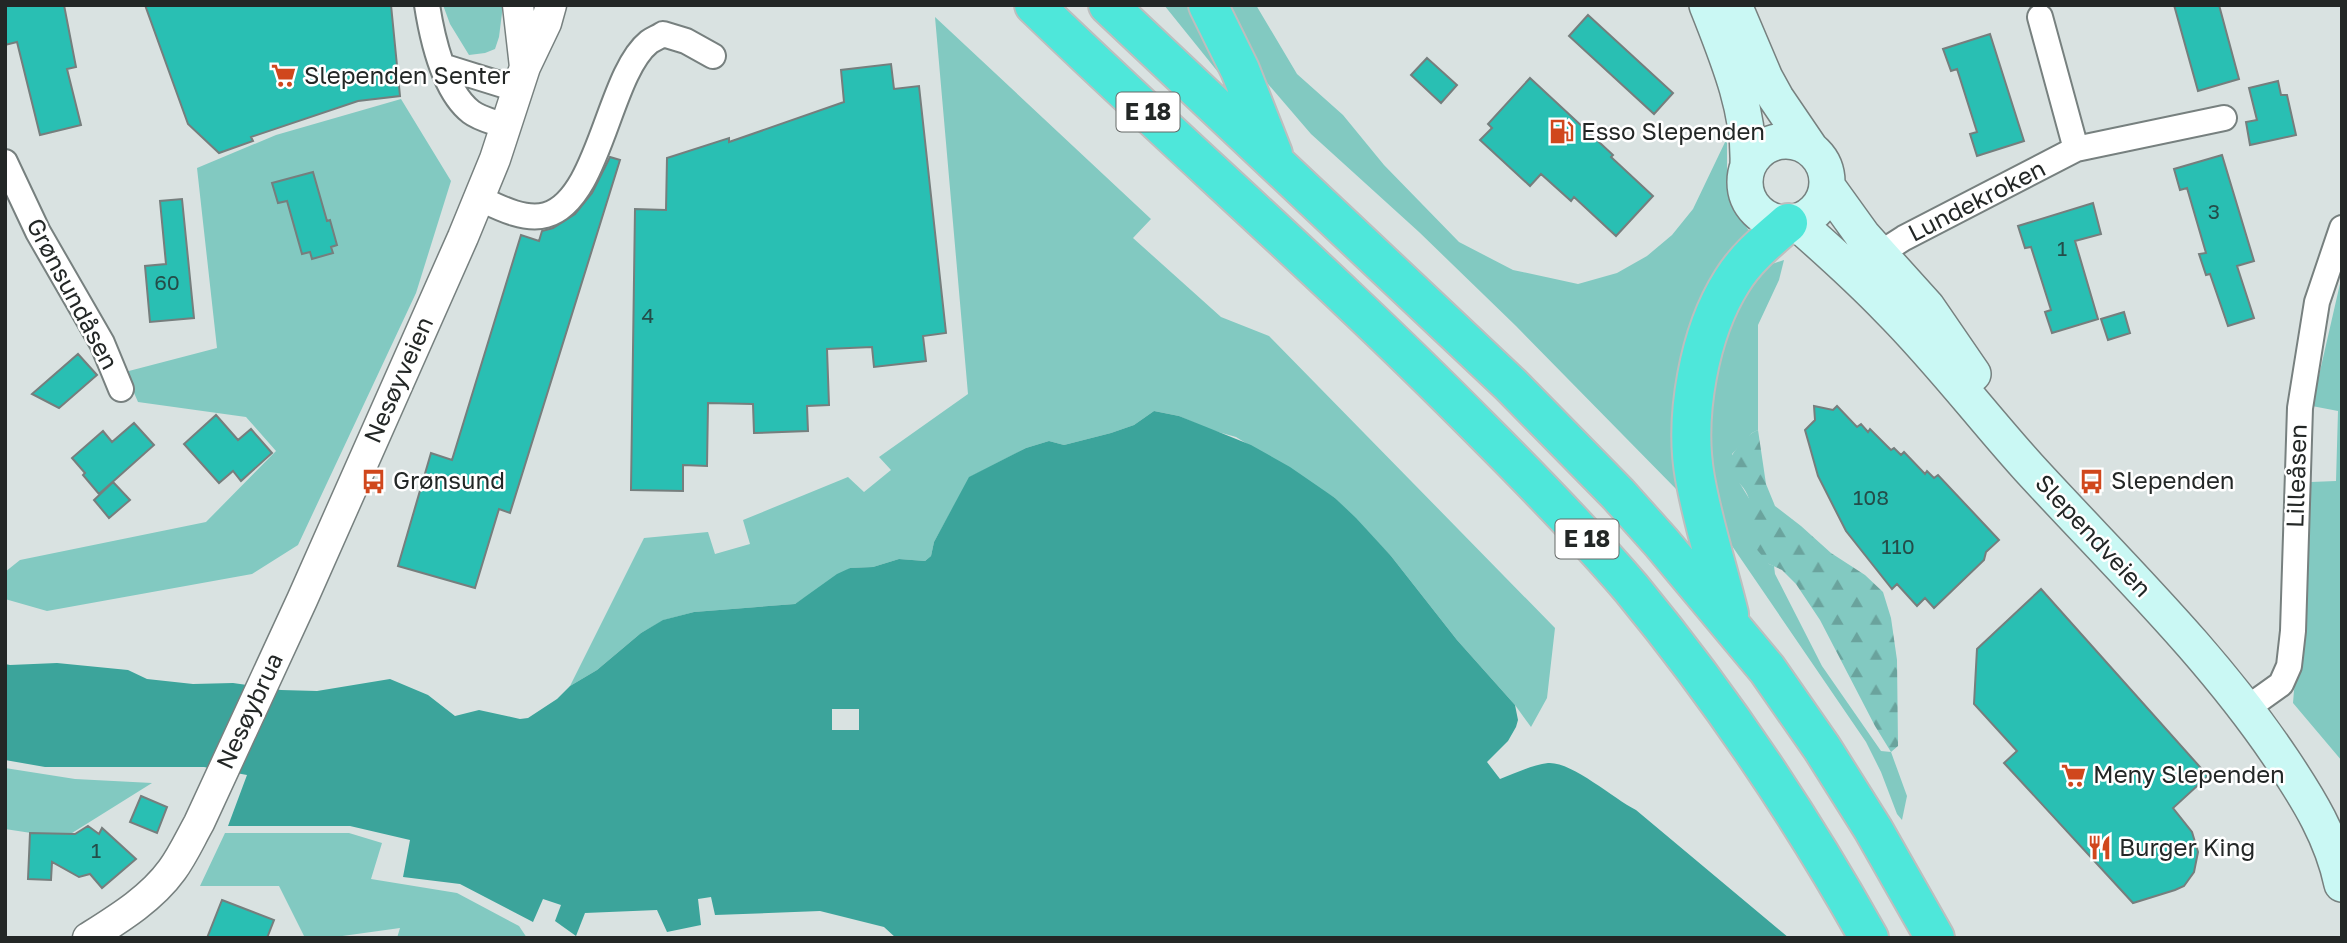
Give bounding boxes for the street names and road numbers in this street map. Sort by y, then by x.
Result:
road number: E 18 [1116,92,1180,132]
street label: Lundekroken [1903,153,2050,247]
street label: Grønsundåsen [21,213,125,374]
street label: Nesøyveien [357,312,438,447]
street label: Lilleåsen [2279,423,2312,528]
street label: Slependveien [2030,468,2158,602]
road number: E 18 [1556,520,1618,558]
street label: Nesøybrua [209,648,288,773]

